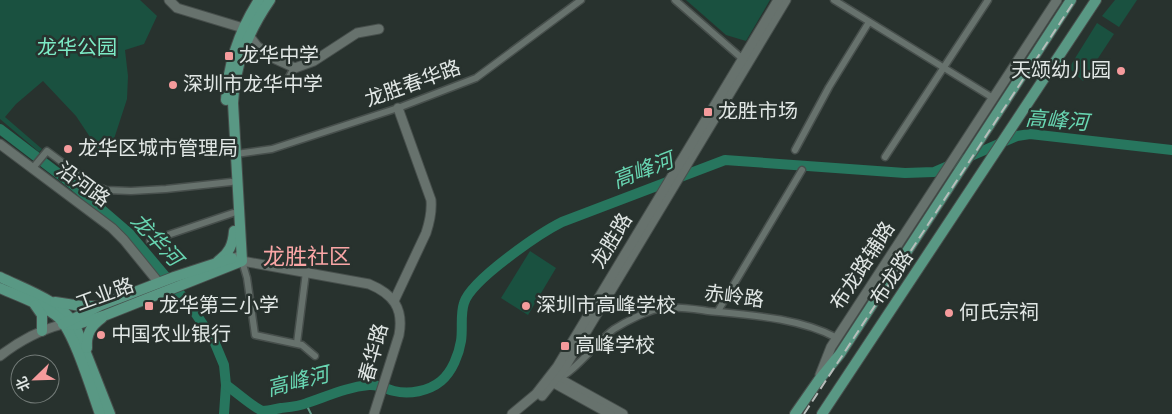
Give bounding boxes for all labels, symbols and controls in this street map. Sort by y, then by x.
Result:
park label: 龙华公园 [37,37,117,58]
place label: 龙华中学 [239,45,319,66]
marker: 龙华中学 [223,50,235,62]
street label: 龙胜春华路 [362,57,463,110]
place label: 天颂幼儿园 [1011,60,1111,81]
marker: 天颂幼儿园 [1115,65,1127,77]
place label: 深圳市龙华中学 [183,74,323,95]
marker: 深圳市龙华中学 [167,79,179,91]
place label: 龙胜市场 [718,101,798,122]
marker: 龙胜市场 [702,106,714,118]
water label: 高峰河 [1025,107,1093,134]
place label: 龙华区城市管理局 [78,137,238,159]
marker: 龙华区城市管理局 [62,143,74,155]
water label: 高峰河 [609,148,680,192]
street label: 沿河路 [53,158,114,211]
water label: 龙华河 [127,209,189,273]
street label: 龙胜路 [587,210,636,272]
street label: 布龙路辅路 [826,218,900,314]
district label: 龙胜社区 [263,245,351,268]
street label: 布龙路 [866,246,918,310]
street label: 工业路 [73,274,137,315]
street label: 赤岭路 [703,281,765,311]
place label: 深圳市高峰学校 [536,294,676,316]
place label: 龙华第三小学 [159,295,279,316]
marker: 龙华第三小学 [143,300,155,312]
marker: 深圳市高峰学校 [520,300,532,312]
place label: 何氏宗祠 [959,301,1039,323]
marker: 何氏宗祠 [943,307,955,319]
street label: 春华路 [356,321,391,385]
place label: 中国农业银行 [111,324,231,345]
marker: 中国农业银行 [95,329,107,341]
place label: 高峰学校 [575,334,655,356]
marker: 高峰学校 [559,340,571,352]
north arrow [10,354,60,404]
water label: 高峰河 [265,362,335,400]
text: 北 [14,375,33,393]

